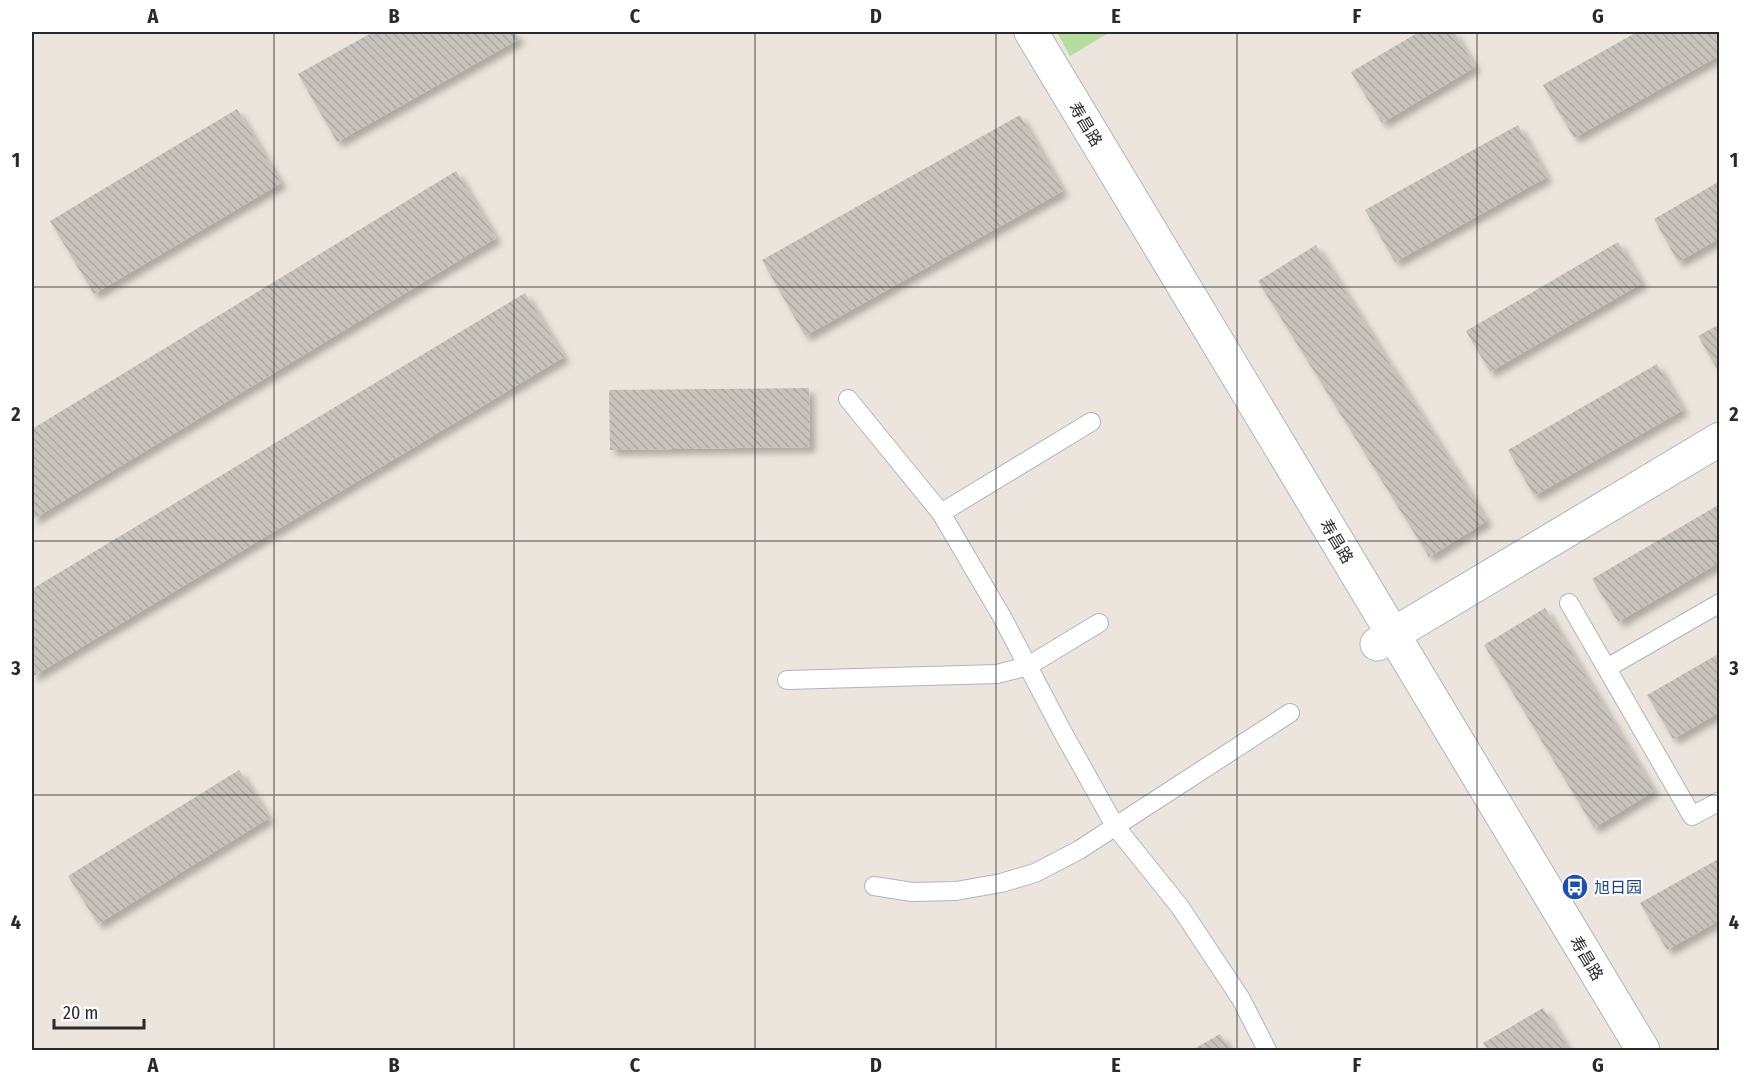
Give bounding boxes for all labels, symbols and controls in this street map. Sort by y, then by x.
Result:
text: A [147,4,160,28]
text: B [388,4,400,28]
text: C [630,4,641,28]
text: D [870,4,882,28]
text: E [1111,4,1121,28]
text: F [1353,4,1362,28]
text: G [1592,4,1604,28]
street label: 寿昌路 [1065,99,1106,150]
text: 1 [12,148,20,172]
text: 1 [1730,148,1738,172]
text: 2 [10,402,21,426]
text: 2 [1728,402,1739,426]
street label: 寿昌路 [1316,516,1357,567]
text: 3 [10,656,21,680]
text: 3 [1728,656,1739,680]
bus stop icon: 旭日园 [1560,872,1590,902]
place label: 旭日园 [1594,878,1642,897]
text: 4 [11,910,21,934]
text: 4 [1729,910,1739,934]
street label: 寿昌路 [1566,933,1607,984]
scale bar [54,992,144,1030]
text: 20 m [63,1002,98,1024]
text: A [147,1053,160,1077]
text: B [388,1053,400,1077]
text: C [630,1053,641,1077]
text: D [870,1053,882,1077]
text: E [1111,1053,1121,1077]
text: F [1353,1053,1362,1077]
text: G [1592,1053,1604,1077]

